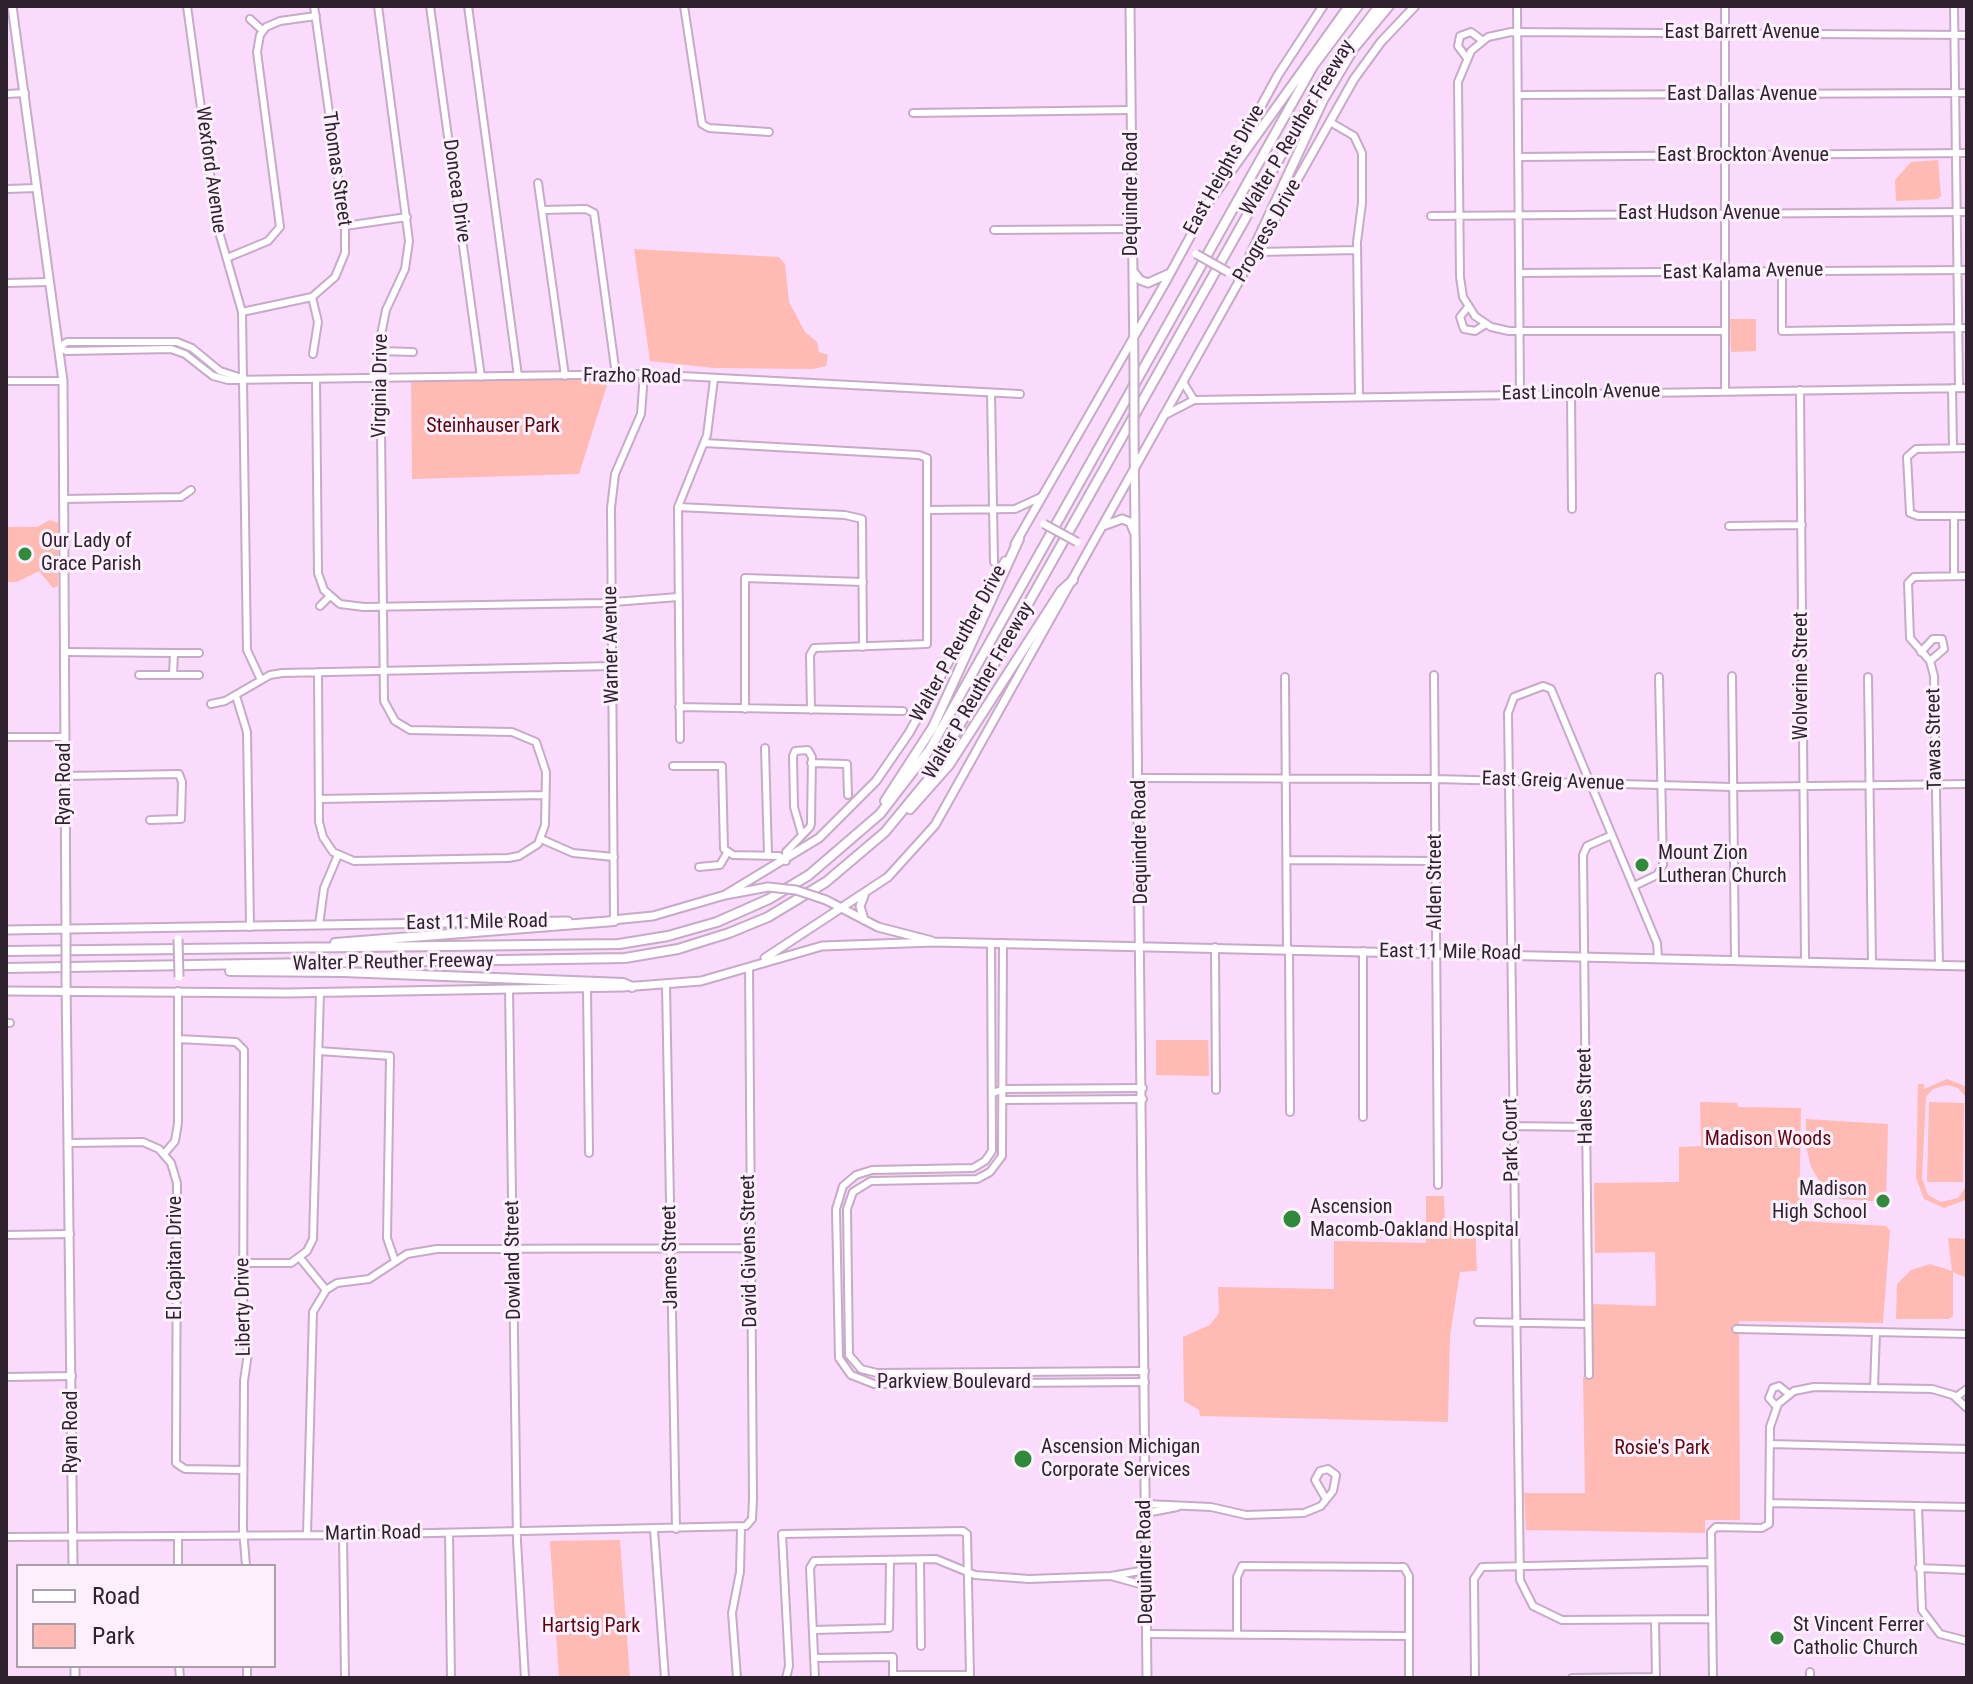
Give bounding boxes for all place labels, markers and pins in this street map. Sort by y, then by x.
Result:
place label: Our Lady of Grace Parish [41,530,141,577]
marker: Our Lady of Grace Parish [16,545,34,563]
place label: Mount Zion Lutheran Church [1658,842,1787,889]
marker: Mount Zion Lutheran Church [1633,856,1651,874]
place label: Madison High School [1772,1178,1867,1225]
marker: Madison High School [1874,1192,1892,1210]
place label: Ascension Macomb-Oakland Hospital [1310,1196,1519,1243]
marker: Ascension Macomb-Oakland Hospital [1281,1208,1303,1230]
place label: Ascension Michigan Corporate Services [1041,1436,1200,1483]
marker: Ascension Michigan Corporate Services [1012,1448,1034,1470]
place label: St Vincent Ferrer Catholic Church [1793,1614,1924,1661]
marker: St Vincent Ferrer Catholic Church [1768,1629,1786,1647]

